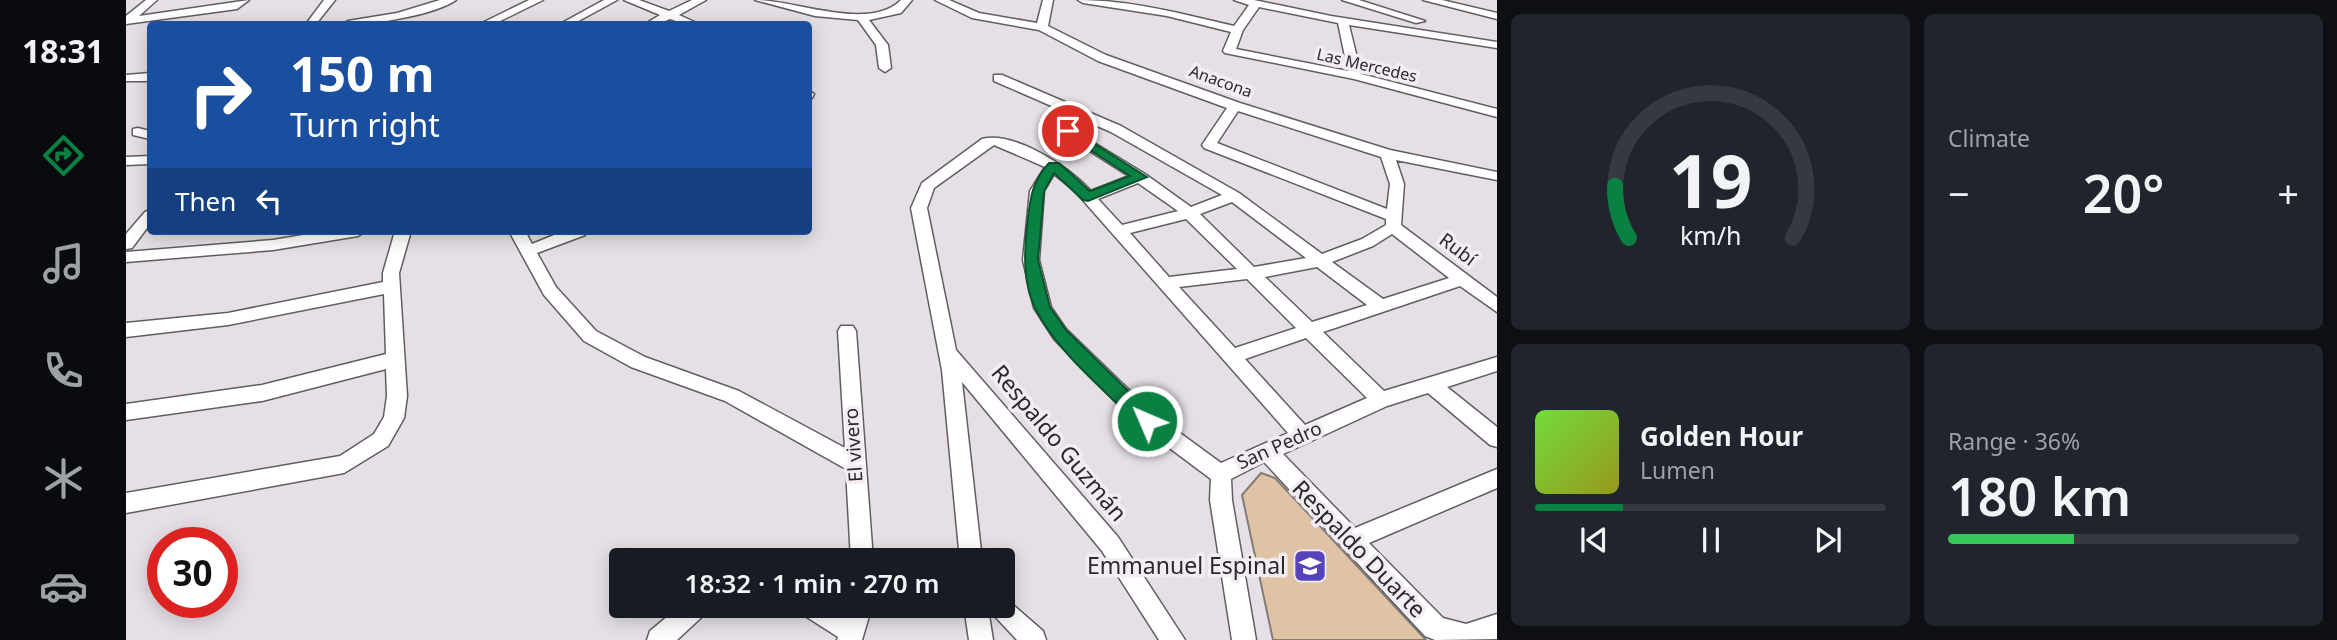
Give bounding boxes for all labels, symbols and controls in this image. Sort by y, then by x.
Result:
text: 18:31 [22,29,104,72]
text: 150 m [290,40,435,106]
street label: Las Mercedes [1315,43,1419,87]
icon: right [175,49,266,140]
street label: Anacona [1187,59,1255,103]
pin [1038,101,1098,161]
text: Turn right [290,103,440,146]
icon: arrive [1049,112,1087,150]
text: Climate [1948,122,2030,154]
text: 19 [1669,130,1752,229]
icon: directions [39,131,88,180]
text: 20° [2083,157,2164,228]
text: − [1948,167,1970,219]
text: + [2277,167,2299,219]
icon: left [250,182,288,220]
text: Then [175,183,236,219]
text: km/h [1680,218,1741,252]
street label: Rubí [1434,227,1483,272]
icon: music [39,239,88,288]
icon: phone [39,346,88,395]
street label: Respaldo Guzmán [985,357,1135,528]
position arrow [1110,384,1184,458]
street label: El vivero [837,407,869,483]
street label: San Pedro [1232,415,1326,475]
text: Golden Hour [1640,418,1803,454]
text: Range · 36% [1948,425,2080,457]
icon: climate [39,454,88,503]
text: Lumen [1640,454,1715,486]
text: 180 km [1948,460,2131,531]
street label: Respaldo Duarte [1286,472,1434,624]
icon: previous [1575,521,1613,559]
icon: pause [1692,521,1730,559]
icon: next [1809,521,1847,559]
speed limit sign: 30 [147,527,238,618]
school or university icon: Emmanuel Espinal [1291,547,1329,585]
place label: Emmanuel Espinal [1087,549,1286,581]
icon: car [39,562,88,611]
text: 18:32 · 1 min · 270 m [685,565,939,601]

